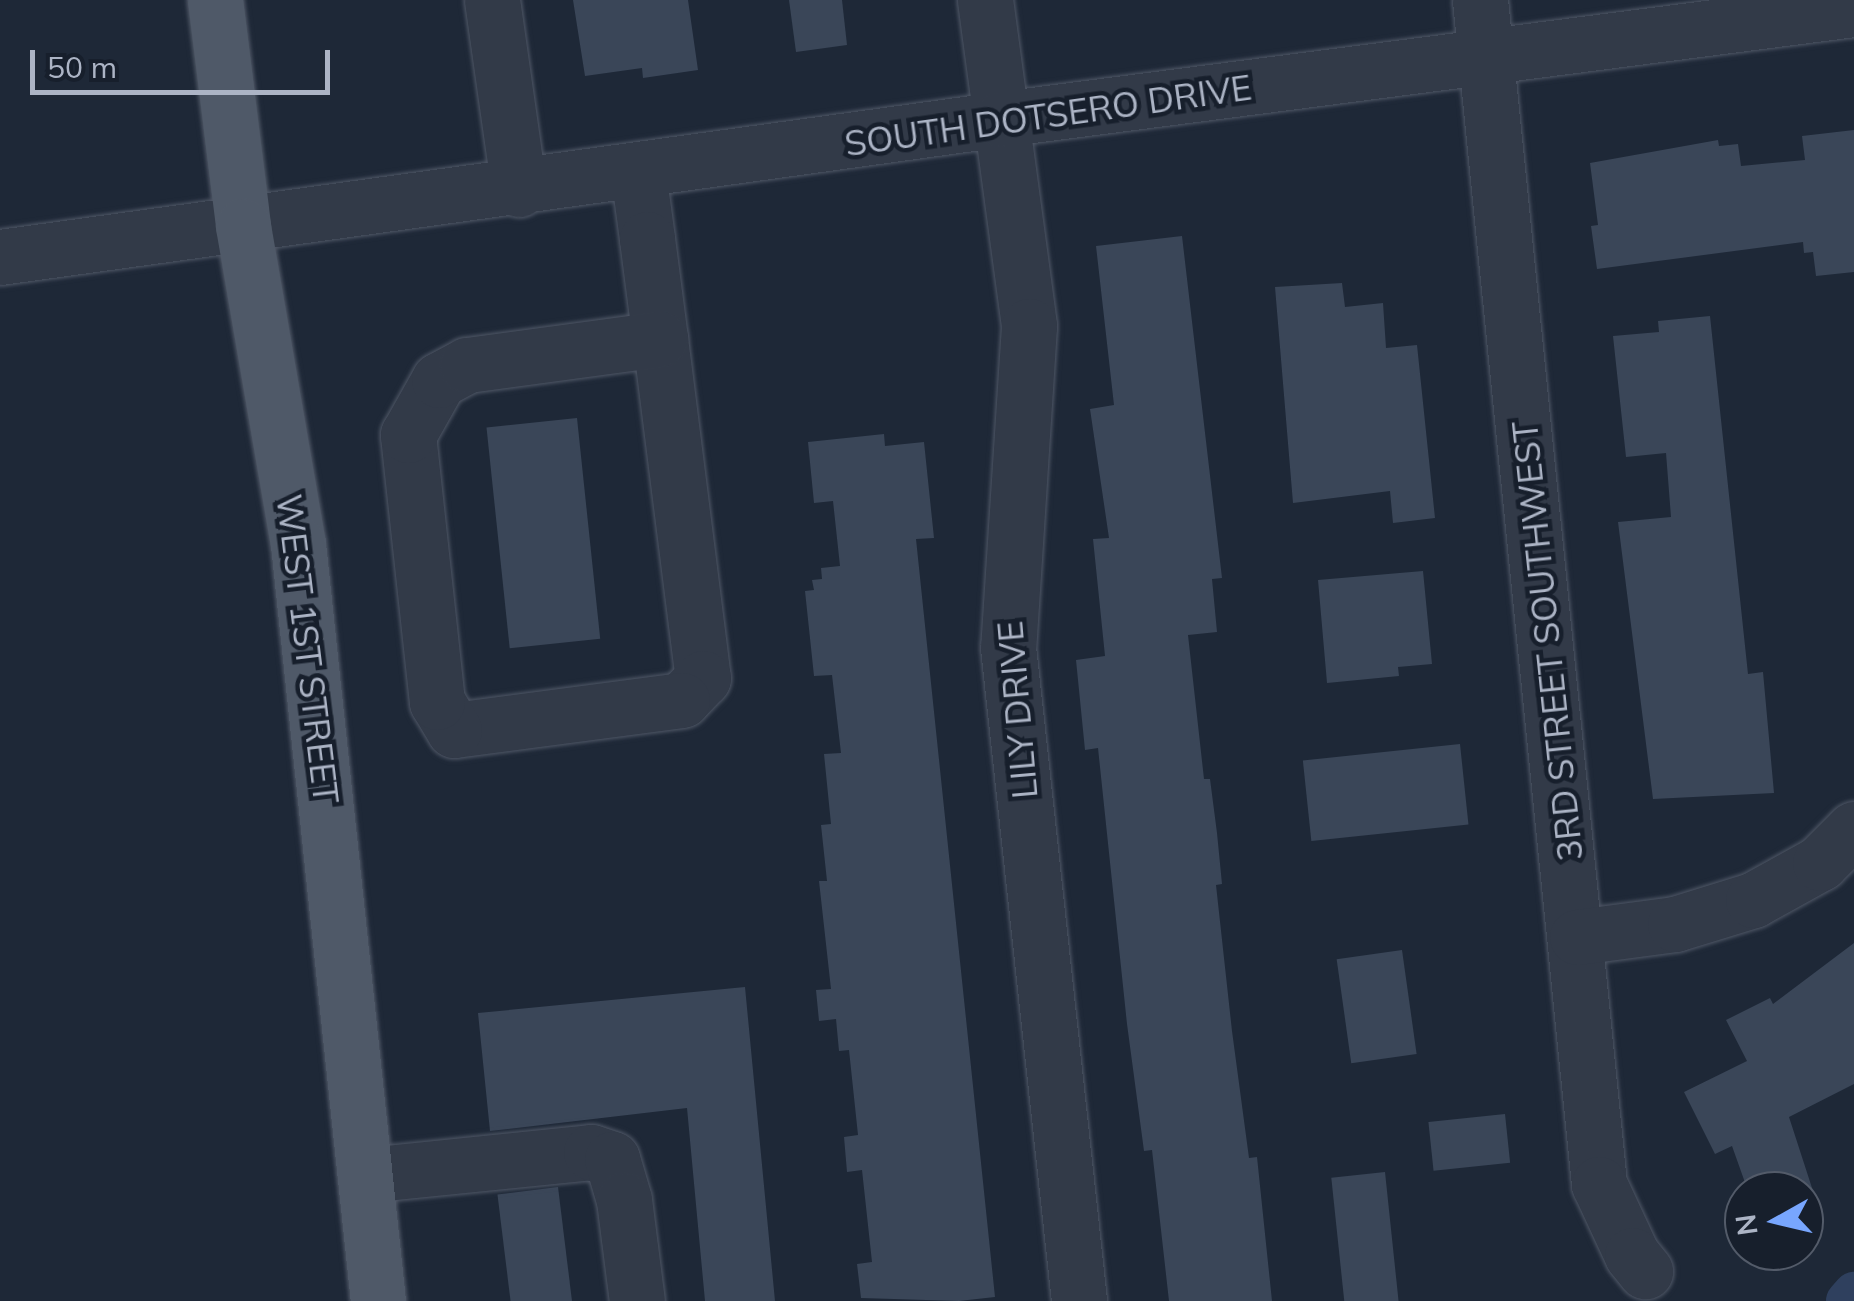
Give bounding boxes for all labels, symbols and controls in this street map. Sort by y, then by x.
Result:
scale bar [35,30,335,92]
text: 50 m [47,48,117,86]
street label: SOUTH DOTSERO DRIVE [842,66,1254,164]
street label: 3RD STREET SOUTHWEST [1503,419,1591,863]
street label: WEST 1ST STREET [268,492,348,806]
street label: LILY DRIVE [988,620,1046,800]
north arrow [1724,1171,1824,1271]
text: N [1727,1212,1765,1238]

